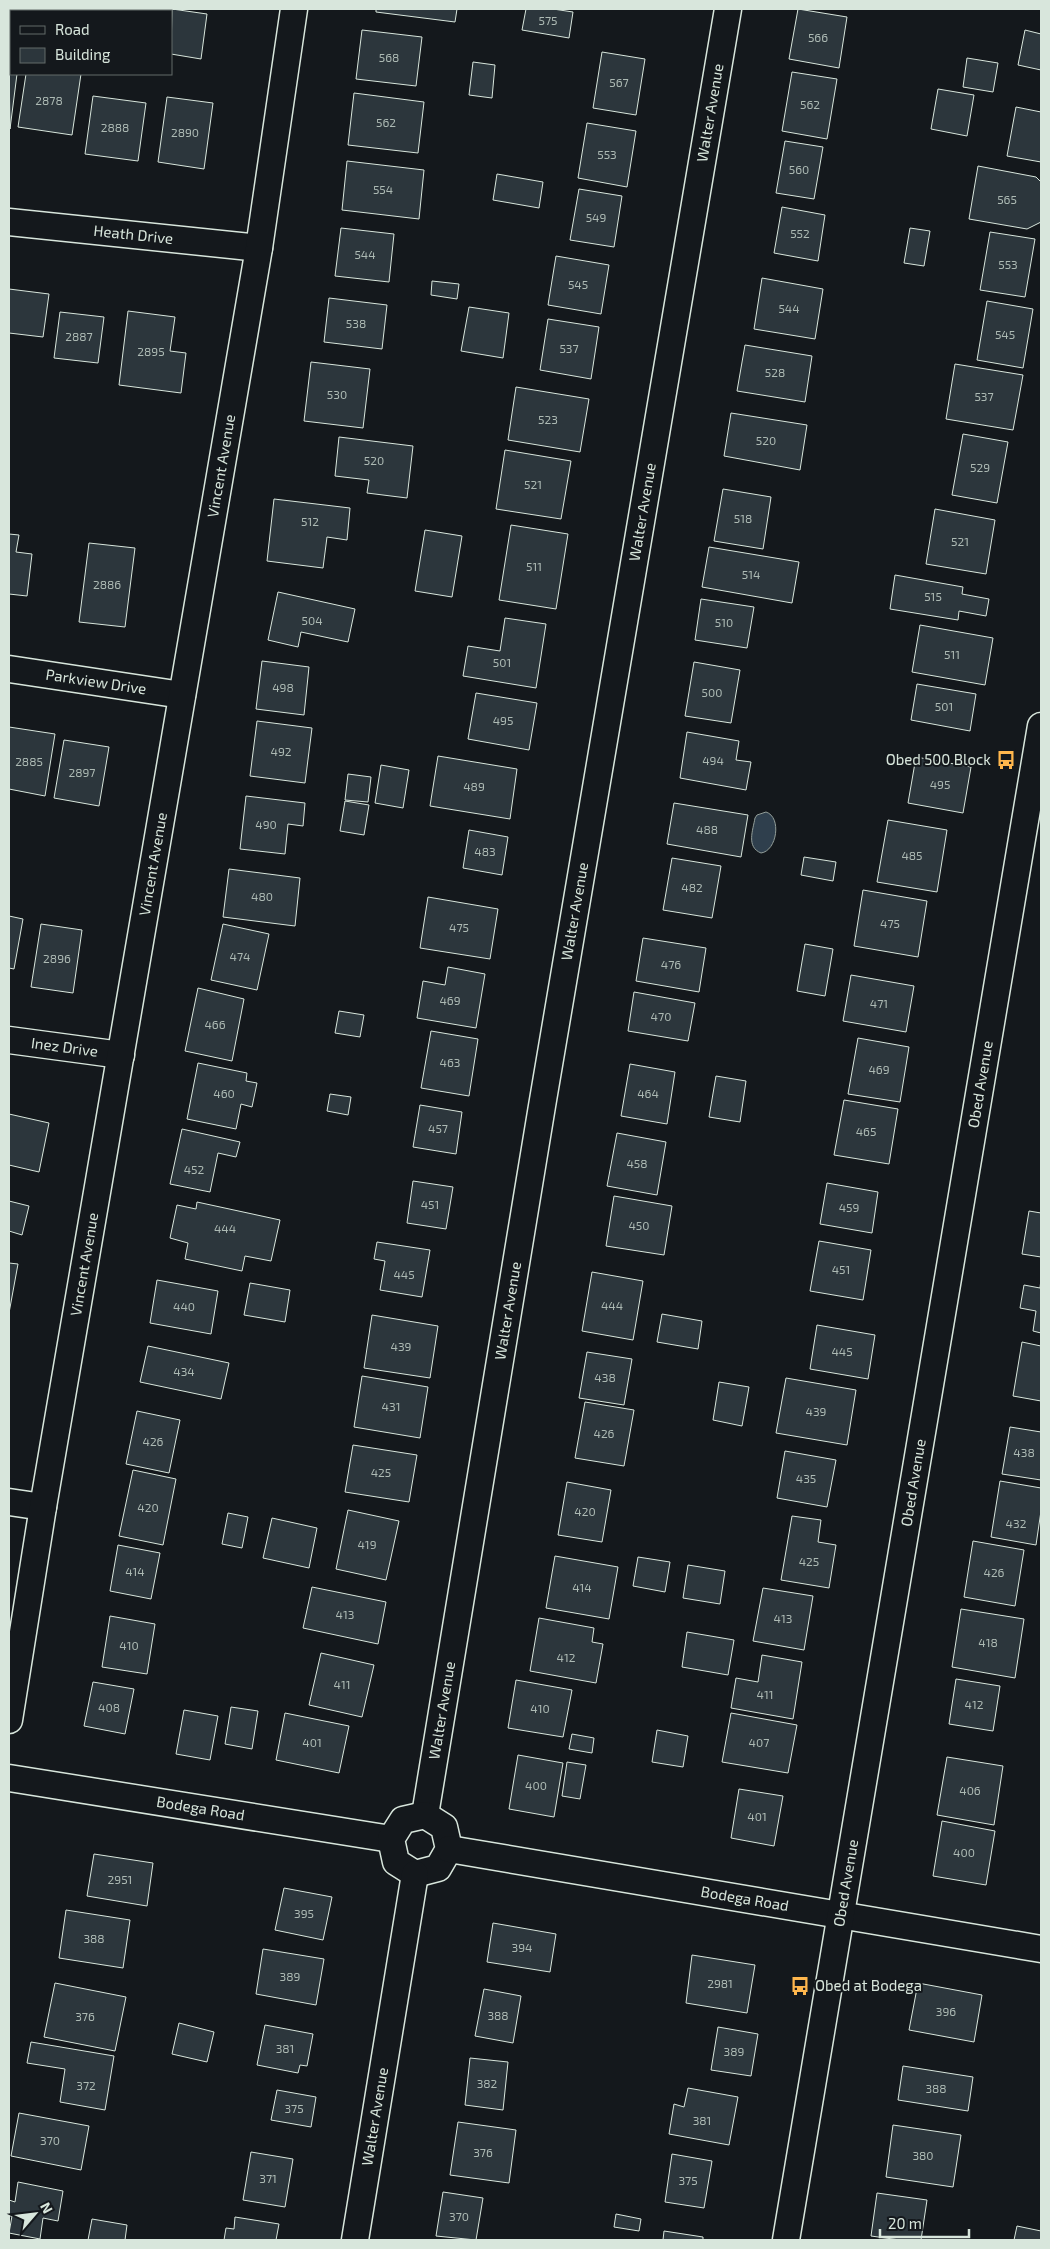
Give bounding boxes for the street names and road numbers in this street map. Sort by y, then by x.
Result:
street label: Walter Avenue [692,62,727,163]
street label: Heath Drive [93,221,174,247]
street label: Vincent Avenue [203,413,238,519]
street label: Walter Avenue [625,461,659,562]
street label: Parkview Drive [45,665,148,698]
street label: Vincent Avenue [135,811,170,917]
street label: Walter Avenue [557,861,591,962]
street label: Inez Drive [30,1033,99,1060]
street label: Obed Avenue [963,1039,996,1129]
street label: Vincent Avenue [66,1211,101,1317]
street label: Walter Avenue [490,1260,524,1361]
street label: Obed Avenue [896,1437,929,1528]
street label: Walter Avenue [424,1660,458,1761]
street label: Bodega Road [155,1792,246,1824]
street label: Obed Avenue [829,1838,861,1928]
street label: Bodega Road [700,1882,790,1914]
street label: Walter Avenue [357,2066,391,2167]

